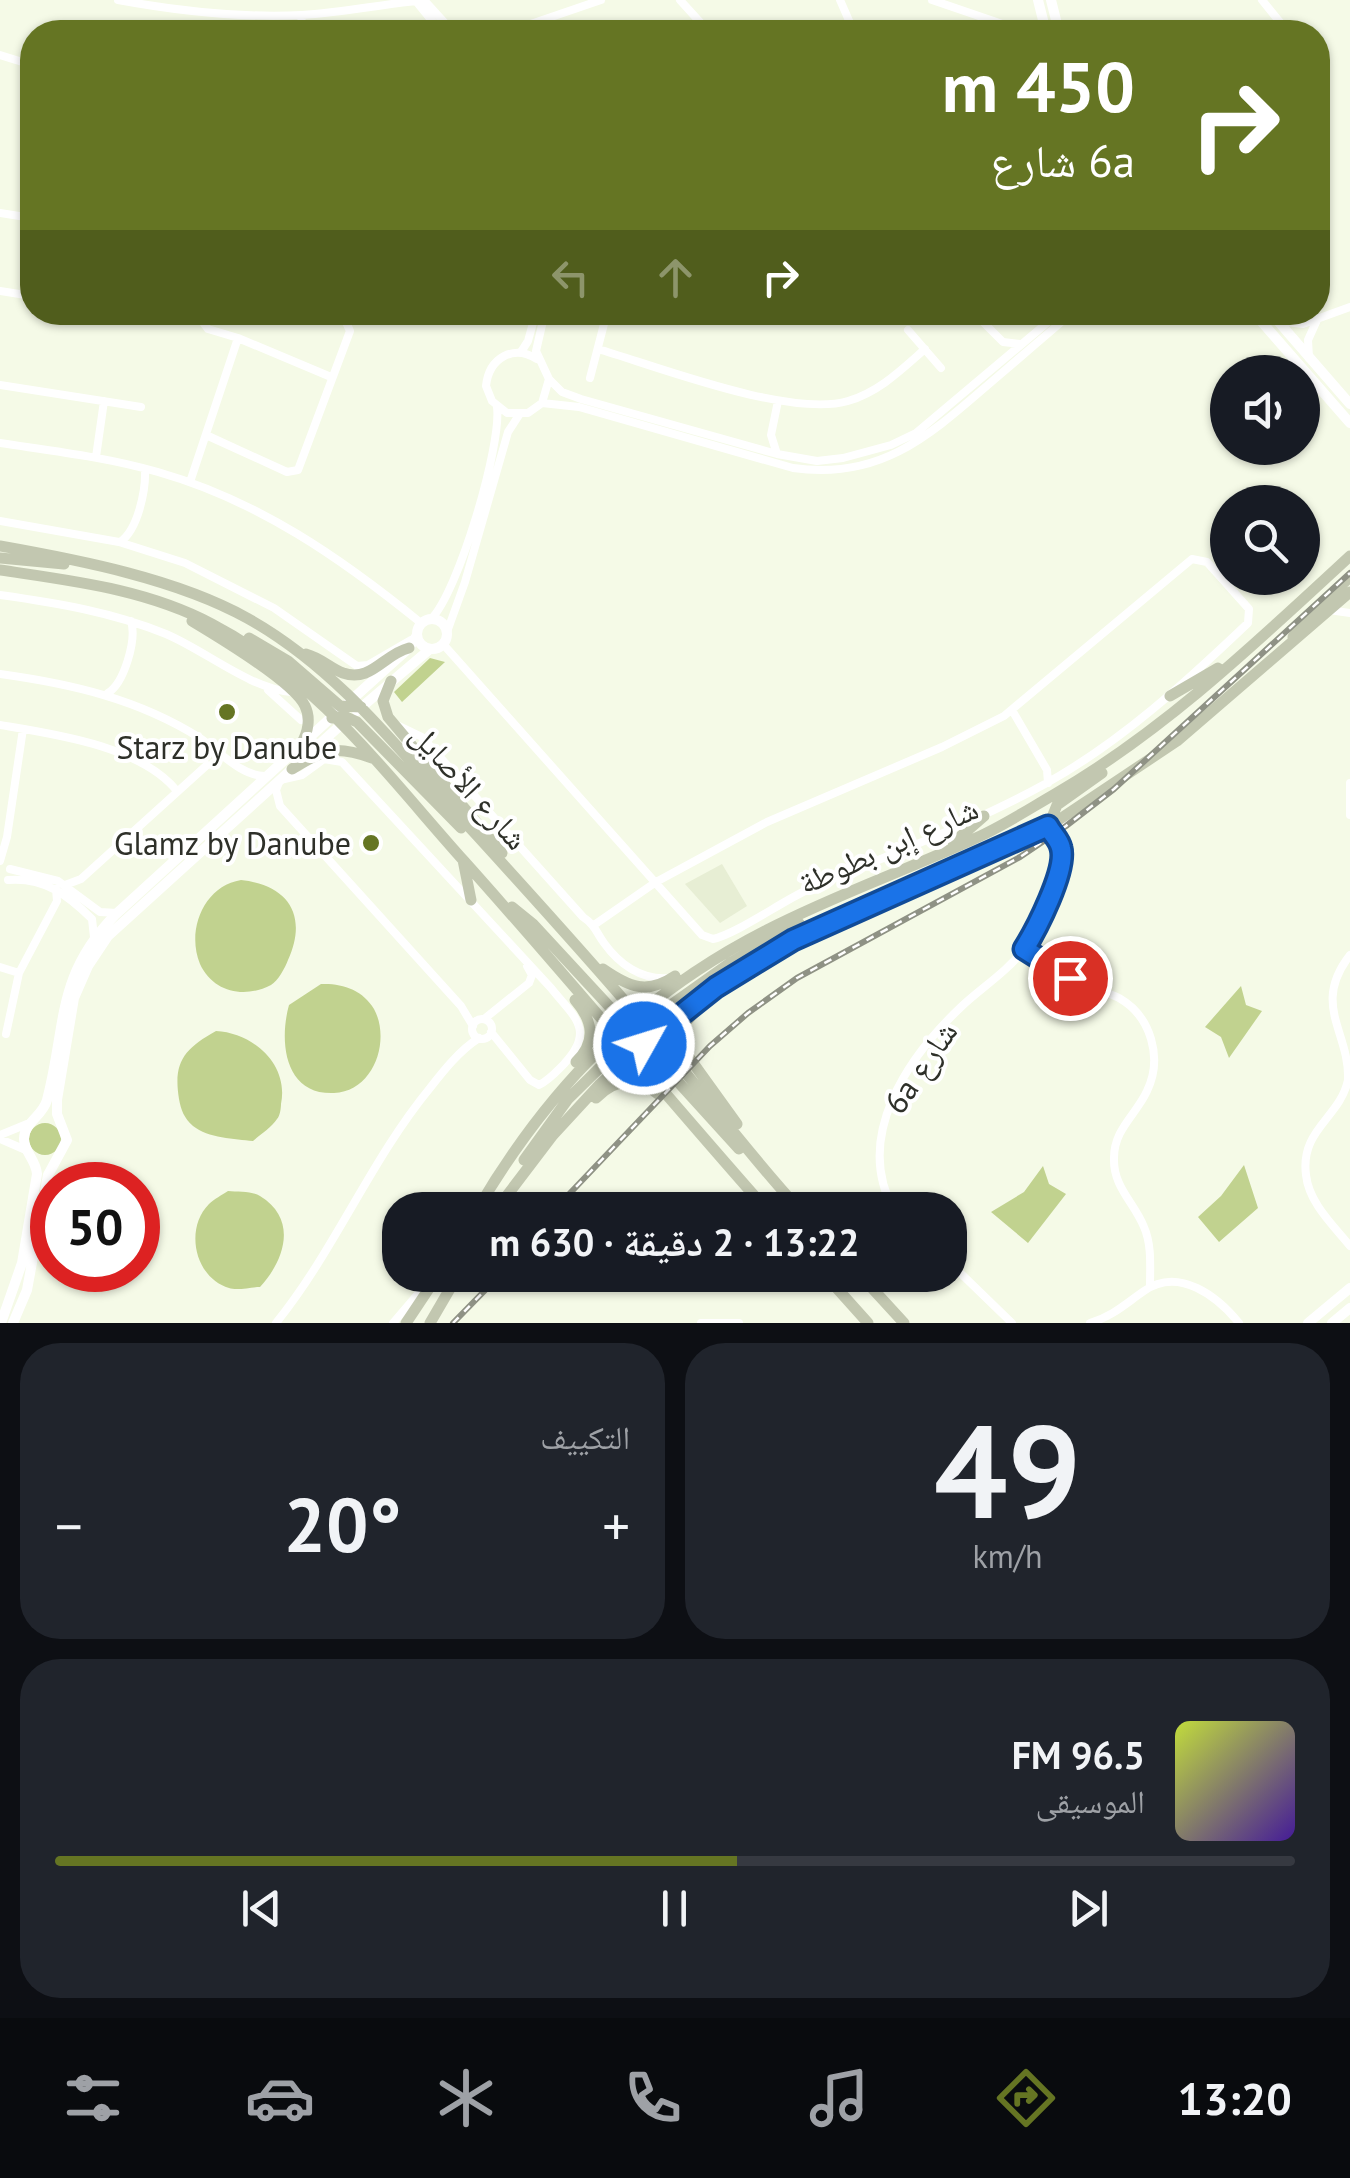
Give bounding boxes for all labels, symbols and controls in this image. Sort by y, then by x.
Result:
text: 450 m [942,41,1135,131]
icon: right [1170,60,1300,190]
text: 6a شارع [991,131,1135,189]
icon: left [543,250,598,305]
icon: ahead [648,250,703,305]
icon: right [753,250,808,305]
map controls [1210,355,1320,595]
button: sound [1210,355,1320,465]
button: search [1210,485,1320,595]
marker: Starz by Danube [216,701,238,723]
street label: شارع الأصايل [402,714,538,858]
place label: Starz by Danube [117,726,337,768]
street label: شارع إبن بطوطة [792,787,985,904]
place label: Glamz by Danube [114,822,351,864]
marker: Glamz by Danube [360,832,382,854]
pin [1028,936,1113,1021]
icon: arrive [1043,951,1098,1006]
position arrow [592,992,696,1096]
street label: 6a شارع [874,1013,966,1121]
speed limit sign: 50 [30,1162,160,1292]
text: 13:22 · 2 دقيقة · 630 m [490,1217,859,1266]
text: 49 [934,1386,1081,1554]
text: التكييف [540,1416,630,1458]
text: 20° [284,1476,401,1573]
text: − [55,1490,83,1561]
text: + [602,1490,630,1561]
text: km/h [972,1535,1043,1577]
text: 96.5 FM [1012,1730,1145,1779]
text: الموسيقى [1035,1780,1145,1822]
icon: previous [234,1881,289,1936]
icon: pause [647,1881,702,1936]
icon: next [1061,1881,1116,1936]
icon: filters [58,2063,128,2133]
icon: car [245,2063,315,2133]
icon: climate [431,2063,501,2133]
icon: phone [618,2063,688,2133]
icon: music [804,2063,874,2133]
icon: directions [991,2063,1061,2133]
text: 13:20 [1178,2069,1292,2127]

